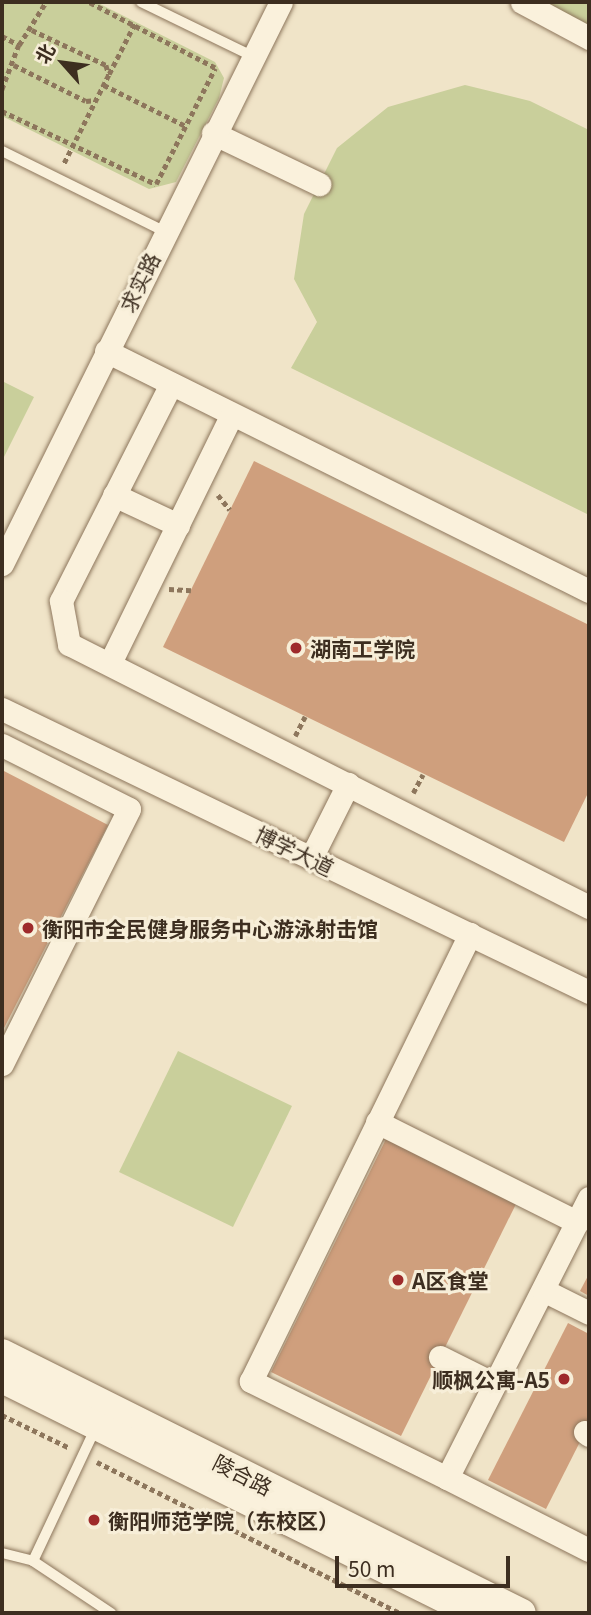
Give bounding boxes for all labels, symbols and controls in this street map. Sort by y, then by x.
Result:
north arrow [28,28,98,98]
text: 北 [28,38,60,68]
street label: 求实路 [114,248,164,316]
place label: 湖南工学院 [310,635,415,661]
marker: 湖南工学院 [288,640,304,656]
street label: 博学大道 [252,820,338,880]
place label: 衡阳市全民健身服务中心游泳射击馆 [42,915,378,941]
marker: 衡阳市全民健身服务中心游泳射击馆 [20,920,36,936]
place label: A区食堂 [412,1267,488,1293]
marker: A区食堂 [390,1272,406,1288]
place label: 顺枫公寓-A5 [432,1366,550,1392]
marker: 顺枫公寓-A5 [556,1371,572,1387]
street label: 陵合路 [209,1448,277,1500]
place label: 衡阳师范学院（东校区） [108,1507,339,1533]
marker: 衡阳师范学院（东校区） [86,1512,102,1528]
scale bar [339,1542,514,1586]
text: 50 m [348,1553,395,1583]

